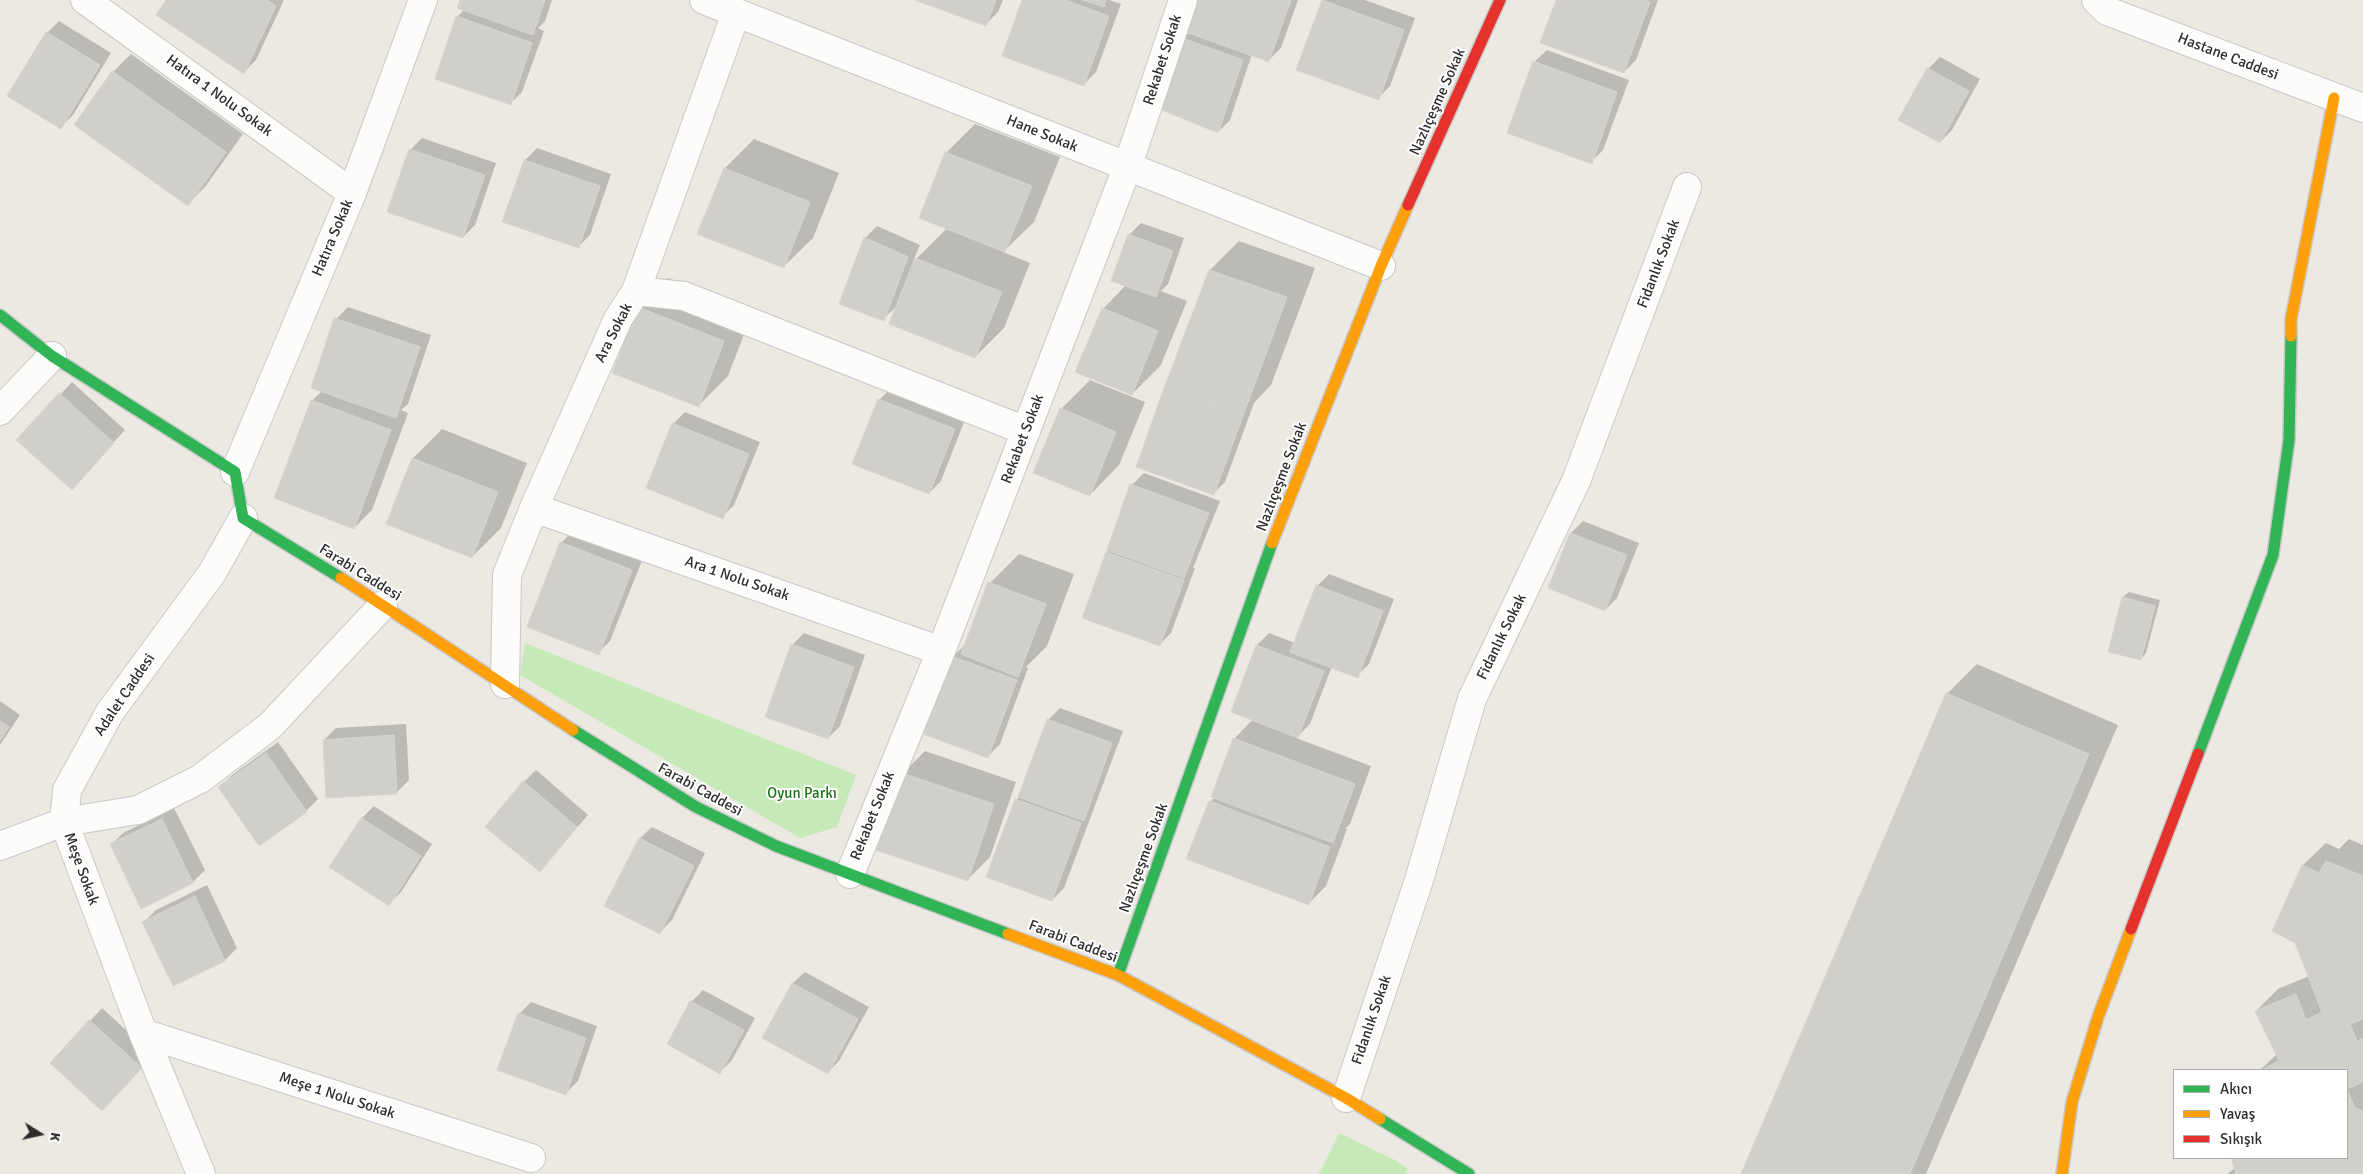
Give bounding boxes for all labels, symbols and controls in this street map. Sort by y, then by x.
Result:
street label: Rekabet Sokak [1140,12,1186,108]
street label: Hastane Caddesi [2175,29,2281,85]
street label: Nazlıçeşme Sokak [1406,46,1470,158]
street label: Hatıra 1 Nolu Sokak [162,51,276,141]
street label: Hane Sokak [1004,112,1080,156]
street label: Hatıra Sokak [309,197,357,279]
street label: Fidanlık Sokak [1634,217,1684,311]
street label: Ara Sokak [591,300,637,366]
street label: Rekabet Sokak [998,392,1048,486]
street label: Nazlıçeşme Sokak [1253,420,1311,534]
street label: Farabi Caddesi [315,541,405,605]
street label: Ara 1 Nolu Sokak [682,553,792,605]
street label: Fidanlık Sokak [1473,591,1531,683]
street label: Adalet Caddesi [91,650,159,740]
street label: Farabi Caddesi [655,759,745,821]
street label: Rekabet Sokak [847,769,899,863]
park label: Oyun Parkı [767,785,837,803]
street label: Nazlıçeşme Sokak [1116,801,1172,915]
street label: Meşe Sokak [60,830,102,908]
street label: Farabi Caddesi [1026,917,1120,967]
street label: Fidanlık Sokak [1348,973,1396,1067]
street label: Meşe 1 Nolu Sokak [277,1069,397,1123]
legend [2173,1069,2348,1159]
text: Akıcı [2220,1080,2252,1098]
text: Yavaş [2220,1105,2255,1123]
north arrow [15,1109,65,1159]
text: Sıkışık [2220,1130,2262,1148]
text: K [46,1131,64,1142]

